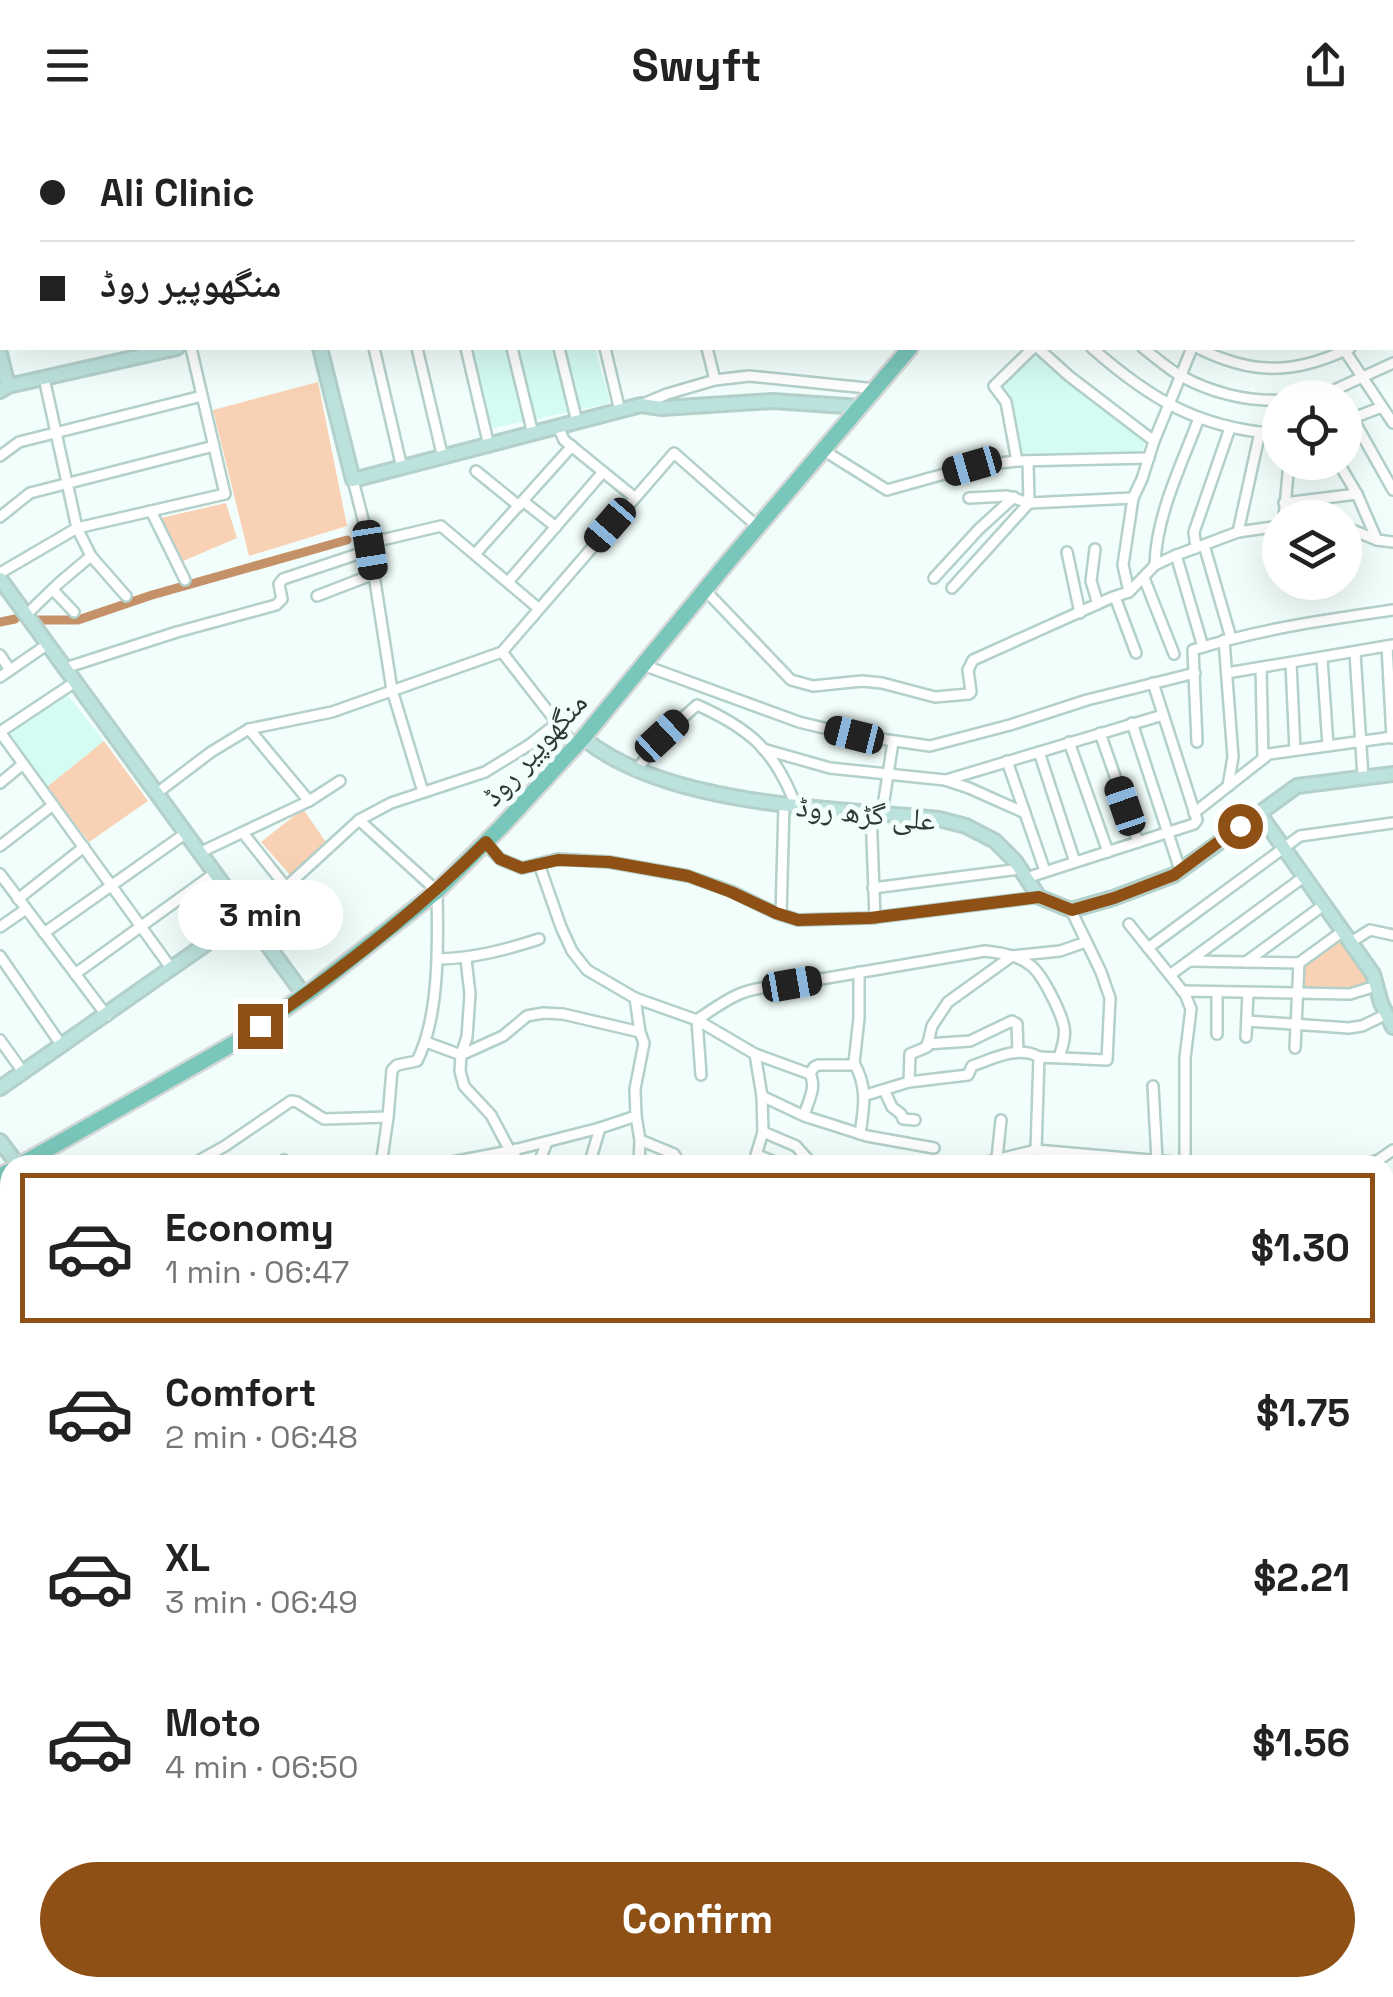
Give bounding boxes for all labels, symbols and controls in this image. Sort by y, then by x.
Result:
text: Swyft [632,37,761,94]
icon: menu [40,38,95,93]
icon: share [1298,38,1353,93]
text: Ali Clinic [100,169,254,217]
text: منگھوپیر روڈ [100,260,282,308]
map controls [1262,380,1362,600]
button: locate [1262,380,1362,480]
car [939,443,1005,489]
car [579,493,641,557]
button: layers [1262,500,1362,600]
car [350,518,390,582]
street label: منگھوپیر روڈ [472,684,596,814]
car [630,705,694,767]
car [821,713,887,757]
car [1101,773,1149,839]
street label: علی گڑھ روڈ [794,786,938,840]
route start [1218,804,1263,849]
callout: 3 min [178,881,342,951]
text: 3 min [219,895,302,935]
car [760,964,824,1004]
route end [238,1004,283,1049]
icon: car [45,1203,135,1293]
text: Economy [165,1204,334,1252]
text: $1.30 [1251,1224,1350,1272]
text: 1 min · 06:47 [165,1252,349,1292]
icon: car [45,1368,135,1458]
text: Comfort [165,1369,316,1417]
text: $1.75 [1256,1389,1350,1437]
text: 2 min · 06:48 [165,1417,358,1457]
icon: car [45,1533,135,1623]
text: XL [165,1534,210,1582]
text: $2.21 [1253,1554,1350,1602]
text: 3 min · 06:49 [165,1582,358,1622]
icon: car [45,1698,135,1788]
text: Moto [165,1699,261,1747]
text: $1.56 [1252,1719,1350,1767]
text: 4 min · 06:50 [165,1747,359,1787]
button: Confirm [40,1862,1355,1977]

